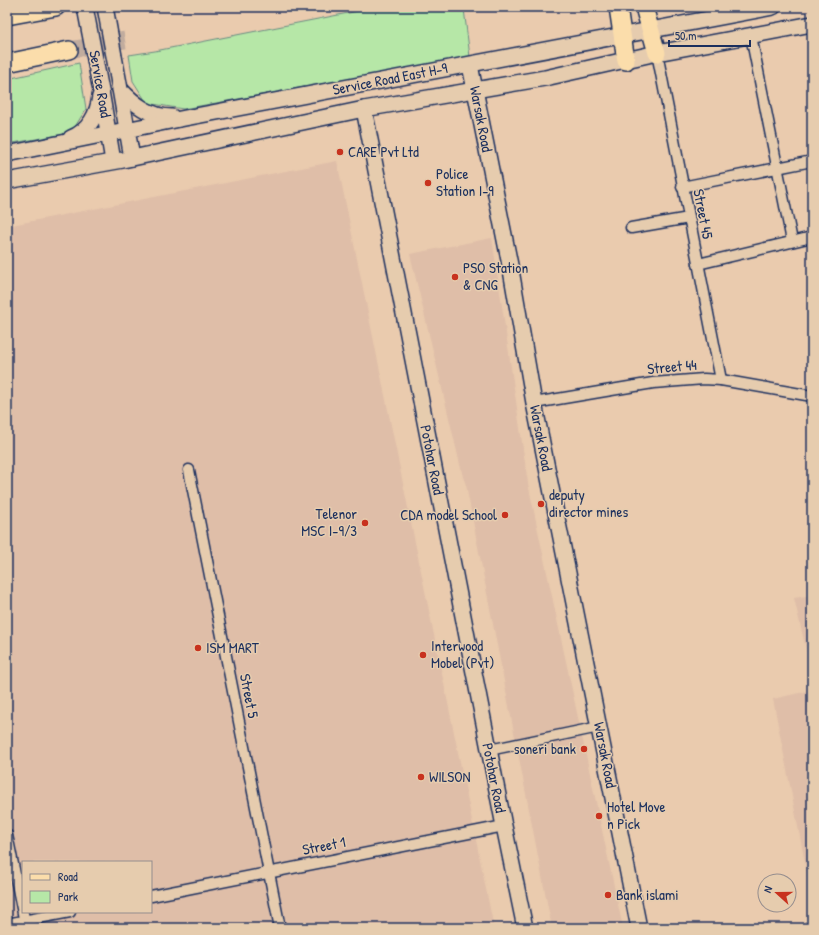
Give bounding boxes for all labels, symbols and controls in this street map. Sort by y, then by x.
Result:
scale bar [669,22,750,48]
text: 50 m [675,27,696,44]
street label: Service Road [84,49,117,119]
street label: Service Road East H-9 [331,57,450,100]
street label: Warsak Road [465,84,498,154]
place label: CARE Pvt Ltd [348,141,419,162]
marker: CARE Pvt Ltd [335,147,345,157]
place label: Police Station I-9 [436,163,494,201]
marker: Police Station I-9 [423,178,433,188]
street label: Street 45 [688,187,719,241]
place label: PSO Station & CNG [463,257,528,295]
marker: PSO Station & CNG [450,272,460,282]
street label: Street 44 [646,354,698,379]
street label: Warsak Road [525,403,558,473]
street label: Potohar Road [415,423,450,497]
place label: deputy director mines [549,484,629,522]
marker: deputy director mines [536,499,546,509]
place label: Telenor MSC I-9/3 [301,503,357,541]
place label: CDA model School [400,504,497,525]
marker: CDA model School [500,510,510,520]
marker: Telenor MSC I-9/3 [360,518,370,528]
place label: Interwood Mobel (Pvt) [431,635,494,673]
place label: ISM MART [206,637,260,658]
marker: ISM MART [193,643,203,653]
marker: Interwood Mobel (Pvt) [418,650,428,660]
street label: Street 5 [235,672,264,720]
street label: Warsak Road [589,720,622,790]
place label: soneri bank [514,738,576,759]
street label: Potohar Road [477,741,512,815]
marker: soneri bank [579,744,589,754]
place label: WILSON [429,766,471,787]
marker: WILSON [416,772,426,782]
place label: Hotel Move n Pick [607,796,666,834]
marker: Hotel Move n Pick [594,811,604,821]
street label: Street 1 [300,831,347,860]
legend [22,861,152,913]
text: Road [58,868,78,885]
north arrow [757,873,797,913]
place label: Bank islami [616,884,679,905]
text: N [760,884,775,895]
text: Park [58,888,78,905]
marker: Bank islami [603,890,613,900]

